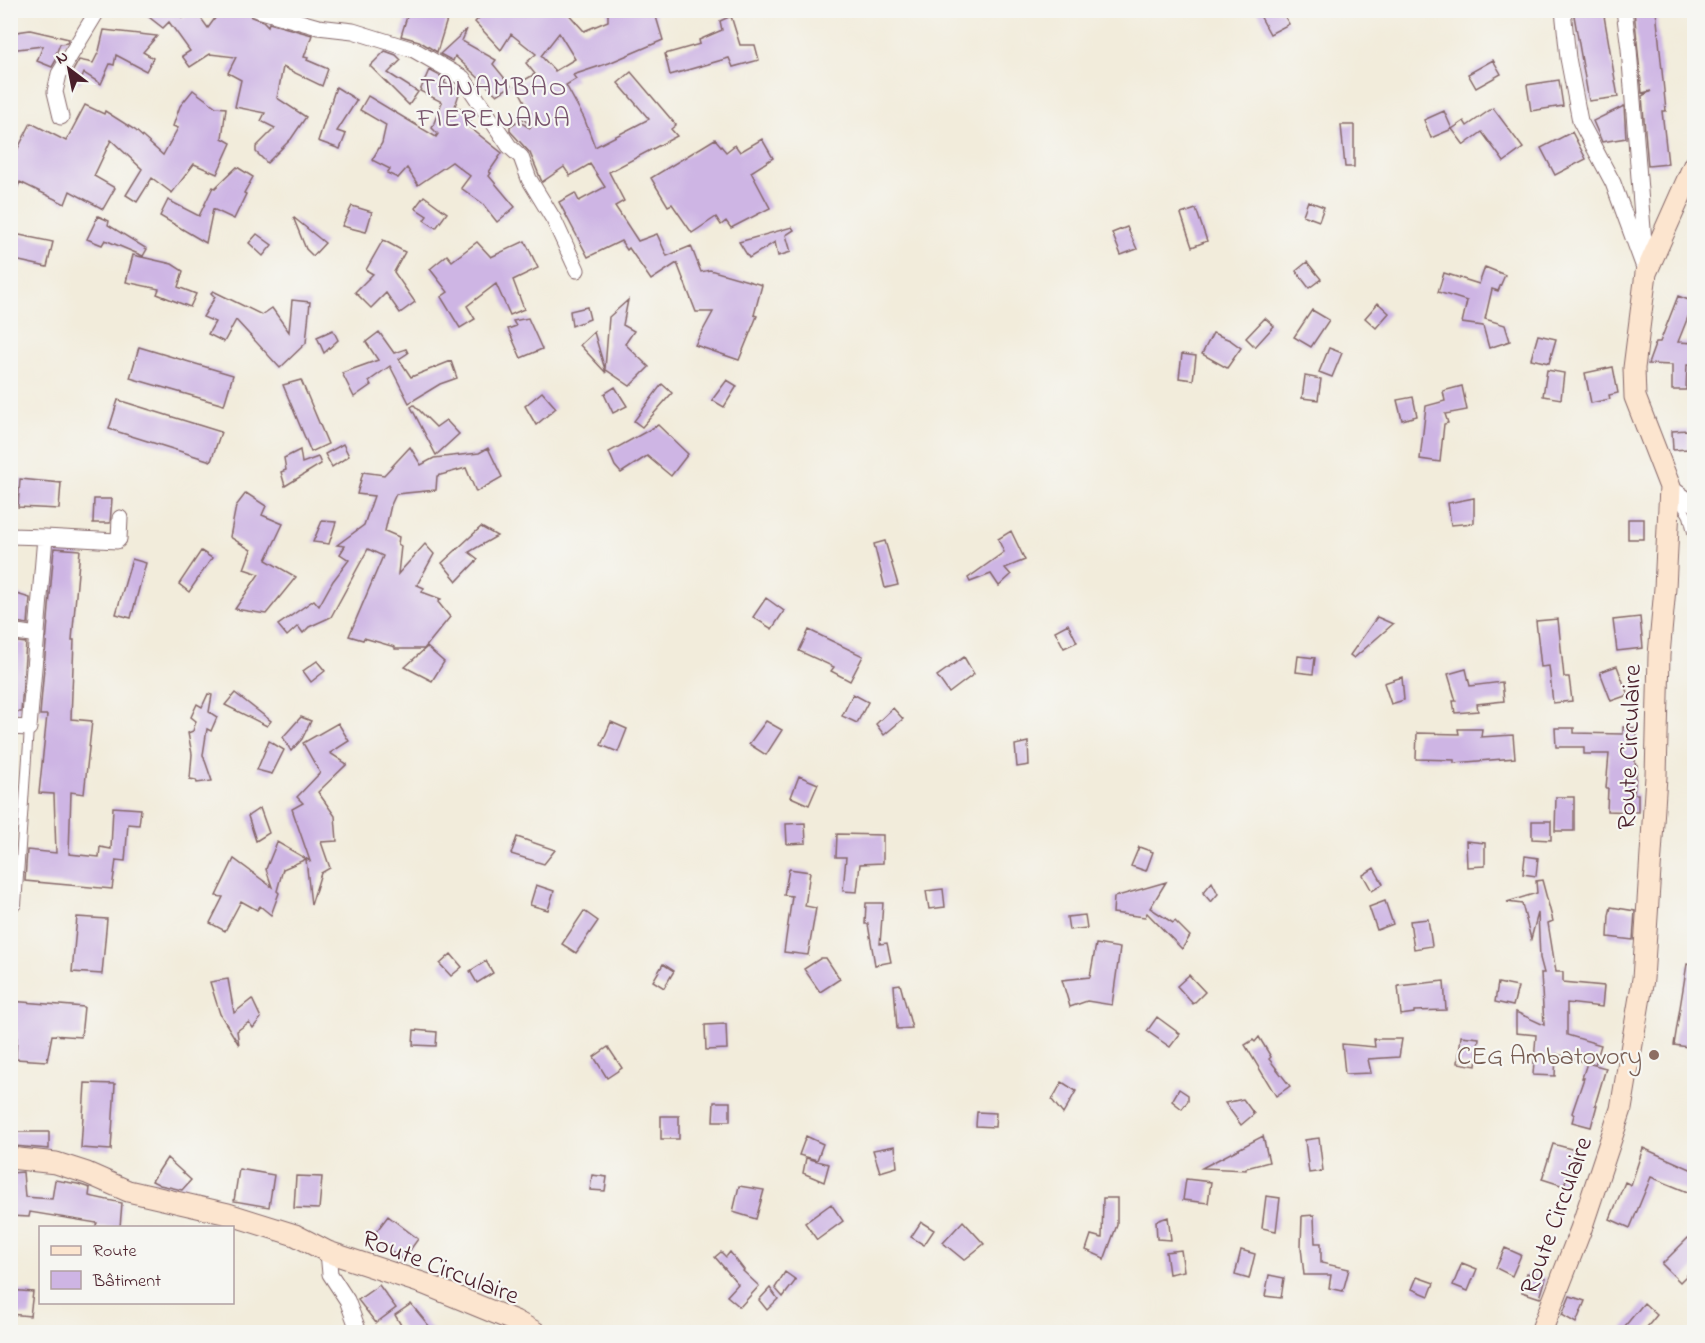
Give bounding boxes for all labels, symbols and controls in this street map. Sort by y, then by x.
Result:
north arrow [39,39,99,99]
text: N [51,45,73,71]
district label: TANAMBAO FIERENANA [416,69,571,139]
street label: Route Circulaire [1609,663,1653,831]
place label: CEG Ambatovory [1457,1039,1642,1077]
marker: CEG Ambatovory [1647,1048,1661,1062]
street label: Route Circulaire [1512,1131,1604,1300]
street label: Route Circulaire [356,1221,524,1316]
legend [39,1226,234,1304]
text: Route [93,1239,138,1265]
text: Bâtiment [92,1269,161,1295]

